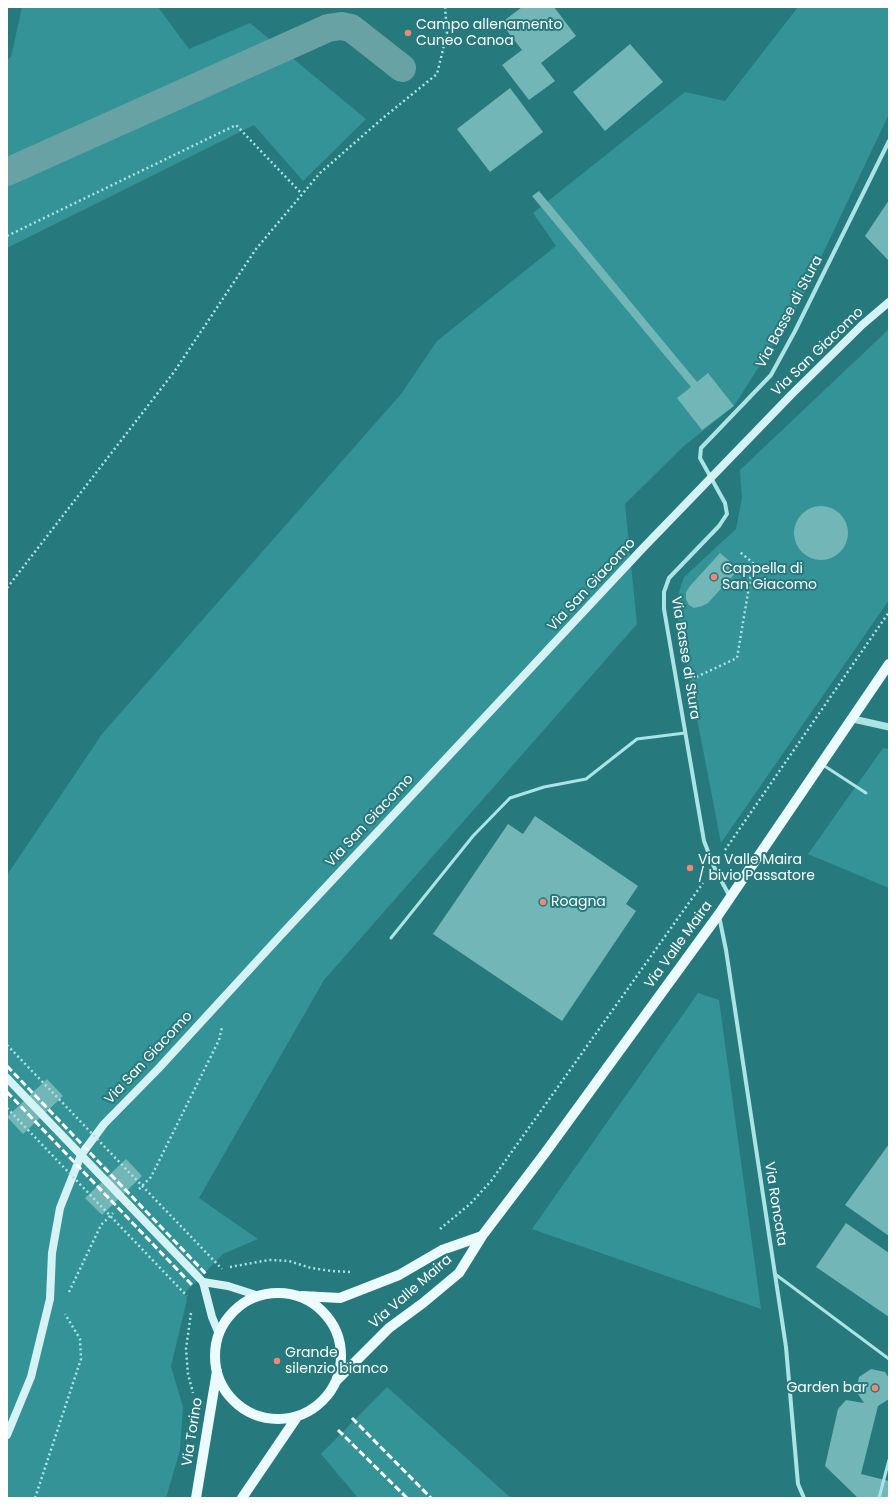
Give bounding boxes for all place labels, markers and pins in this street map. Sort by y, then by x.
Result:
place label: Campo allenamento Cuneo Canoa [416,17,562,50]
marker: Campo allenamento Cuneo Canoa [403,28,413,38]
place label: Cappella di San Giacomo [722,561,817,594]
marker: Cappella di San Giacomo [709,572,719,582]
place label: Via Valle Maira / bivio Passatore [698,852,815,884]
marker: Via Valle Maira / bivio Passatore [685,863,695,873]
place label: Roagna [551,894,606,910]
marker: Roagna [538,897,548,907]
place label: Grande silenzio bianco [285,1345,388,1378]
marker: Grande silenzio bianco [272,1356,282,1366]
place label: Garden bar [786,1380,867,1396]
marker: Garden bar [870,1383,880,1393]

